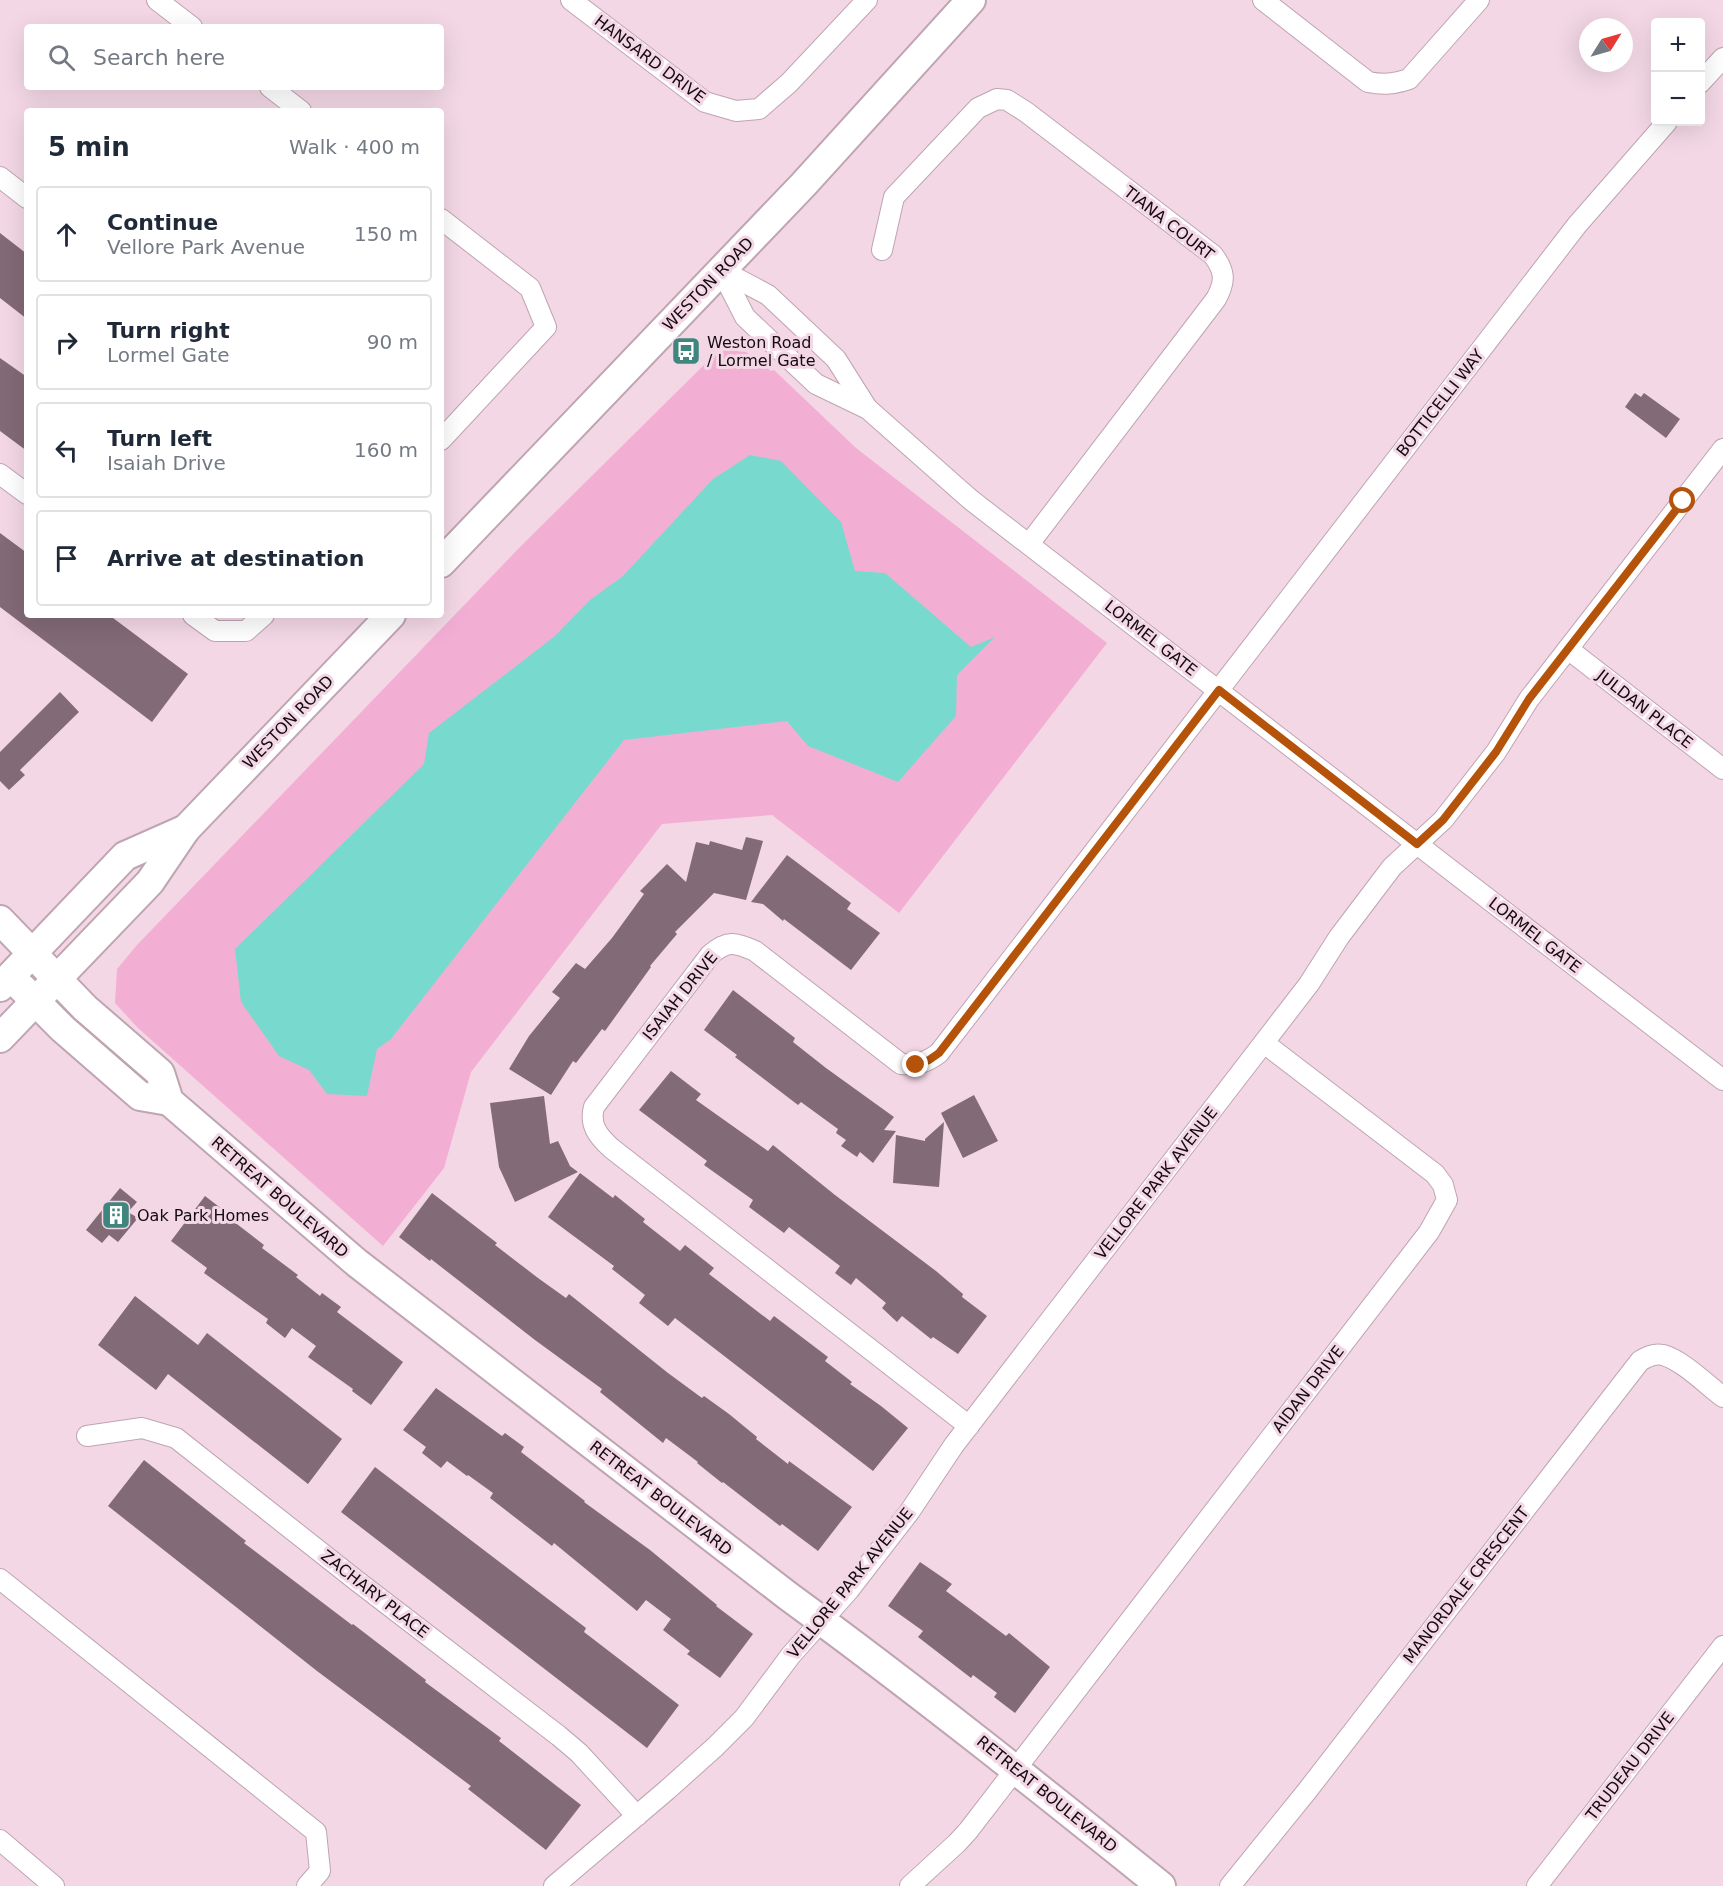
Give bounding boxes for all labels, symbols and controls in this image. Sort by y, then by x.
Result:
street label: HANSARD DRIVE [591,11,709,107]
north arrow [1579,18,1633,72]
map controls [1651,18,1705,126]
button: + [1651,18,1705,72]
search box [24,24,444,90]
icon: search [45,41,78,74]
text: Search here [93,45,225,70]
button: − [1651,72,1705,126]
text: 5 min [48,132,130,162]
text: Walk · 400 m [289,135,420,159]
street label: TIANA COURT [1120,181,1218,264]
text: Continue [107,210,218,235]
icon: ahead [50,218,83,251]
text: 150 m [354,222,418,246]
street label: WESTON ROAD [659,233,757,335]
text: Vellore Park Avenue [107,235,305,259]
text: Turn right [107,318,230,343]
icon: right [50,326,83,359]
text: 90 m [367,330,418,354]
place label: Weston Road / Lormel Gate [707,333,815,370]
bus stop icon: Weston Road / Lormel Gate [670,335,702,367]
text: Lormel Gate [107,343,230,367]
street label: BOTTICELLI WAY [1392,346,1488,460]
text: Turn left [107,426,212,451]
icon: left [50,434,83,467]
text: 160 m [354,438,418,462]
text: Isaiah Drive [107,451,226,475]
route start [1669,487,1695,513]
icon: arrive [50,542,83,575]
text: Arrive at destination [107,546,364,571]
street label: LORMEL GATE [1101,596,1201,680]
street label: JULDAN PLACE [1593,665,1697,752]
street label: WESTON ROAD [239,671,337,773]
street label: LORMEL GATE [1485,893,1585,977]
street label: ISAIAH DRIVE [639,948,721,1044]
route end [902,1051,928,1077]
street label: VELLORE PARK AVENUE [1091,1103,1221,1263]
street label: RETREAT BOULEVARD [208,1132,352,1262]
building icon: Oak Park Homes [100,1199,132,1231]
place label: Oak Park Homes [137,1206,269,1225]
street label: AIDAN DRIVE [1268,1342,1348,1436]
street label: RETREAT BOULEVARD [586,1437,736,1559]
street label: MANORDALE CRESCENT [1399,1503,1533,1667]
street label: VELLORE PARK AVENUE [783,1504,917,1662]
street label: ZACHARY PLACE [317,1546,433,1642]
street label: TRUDEAU DRIVE [1581,1708,1678,1825]
street label: RETREAT BOULEVARD [973,1732,1121,1856]

